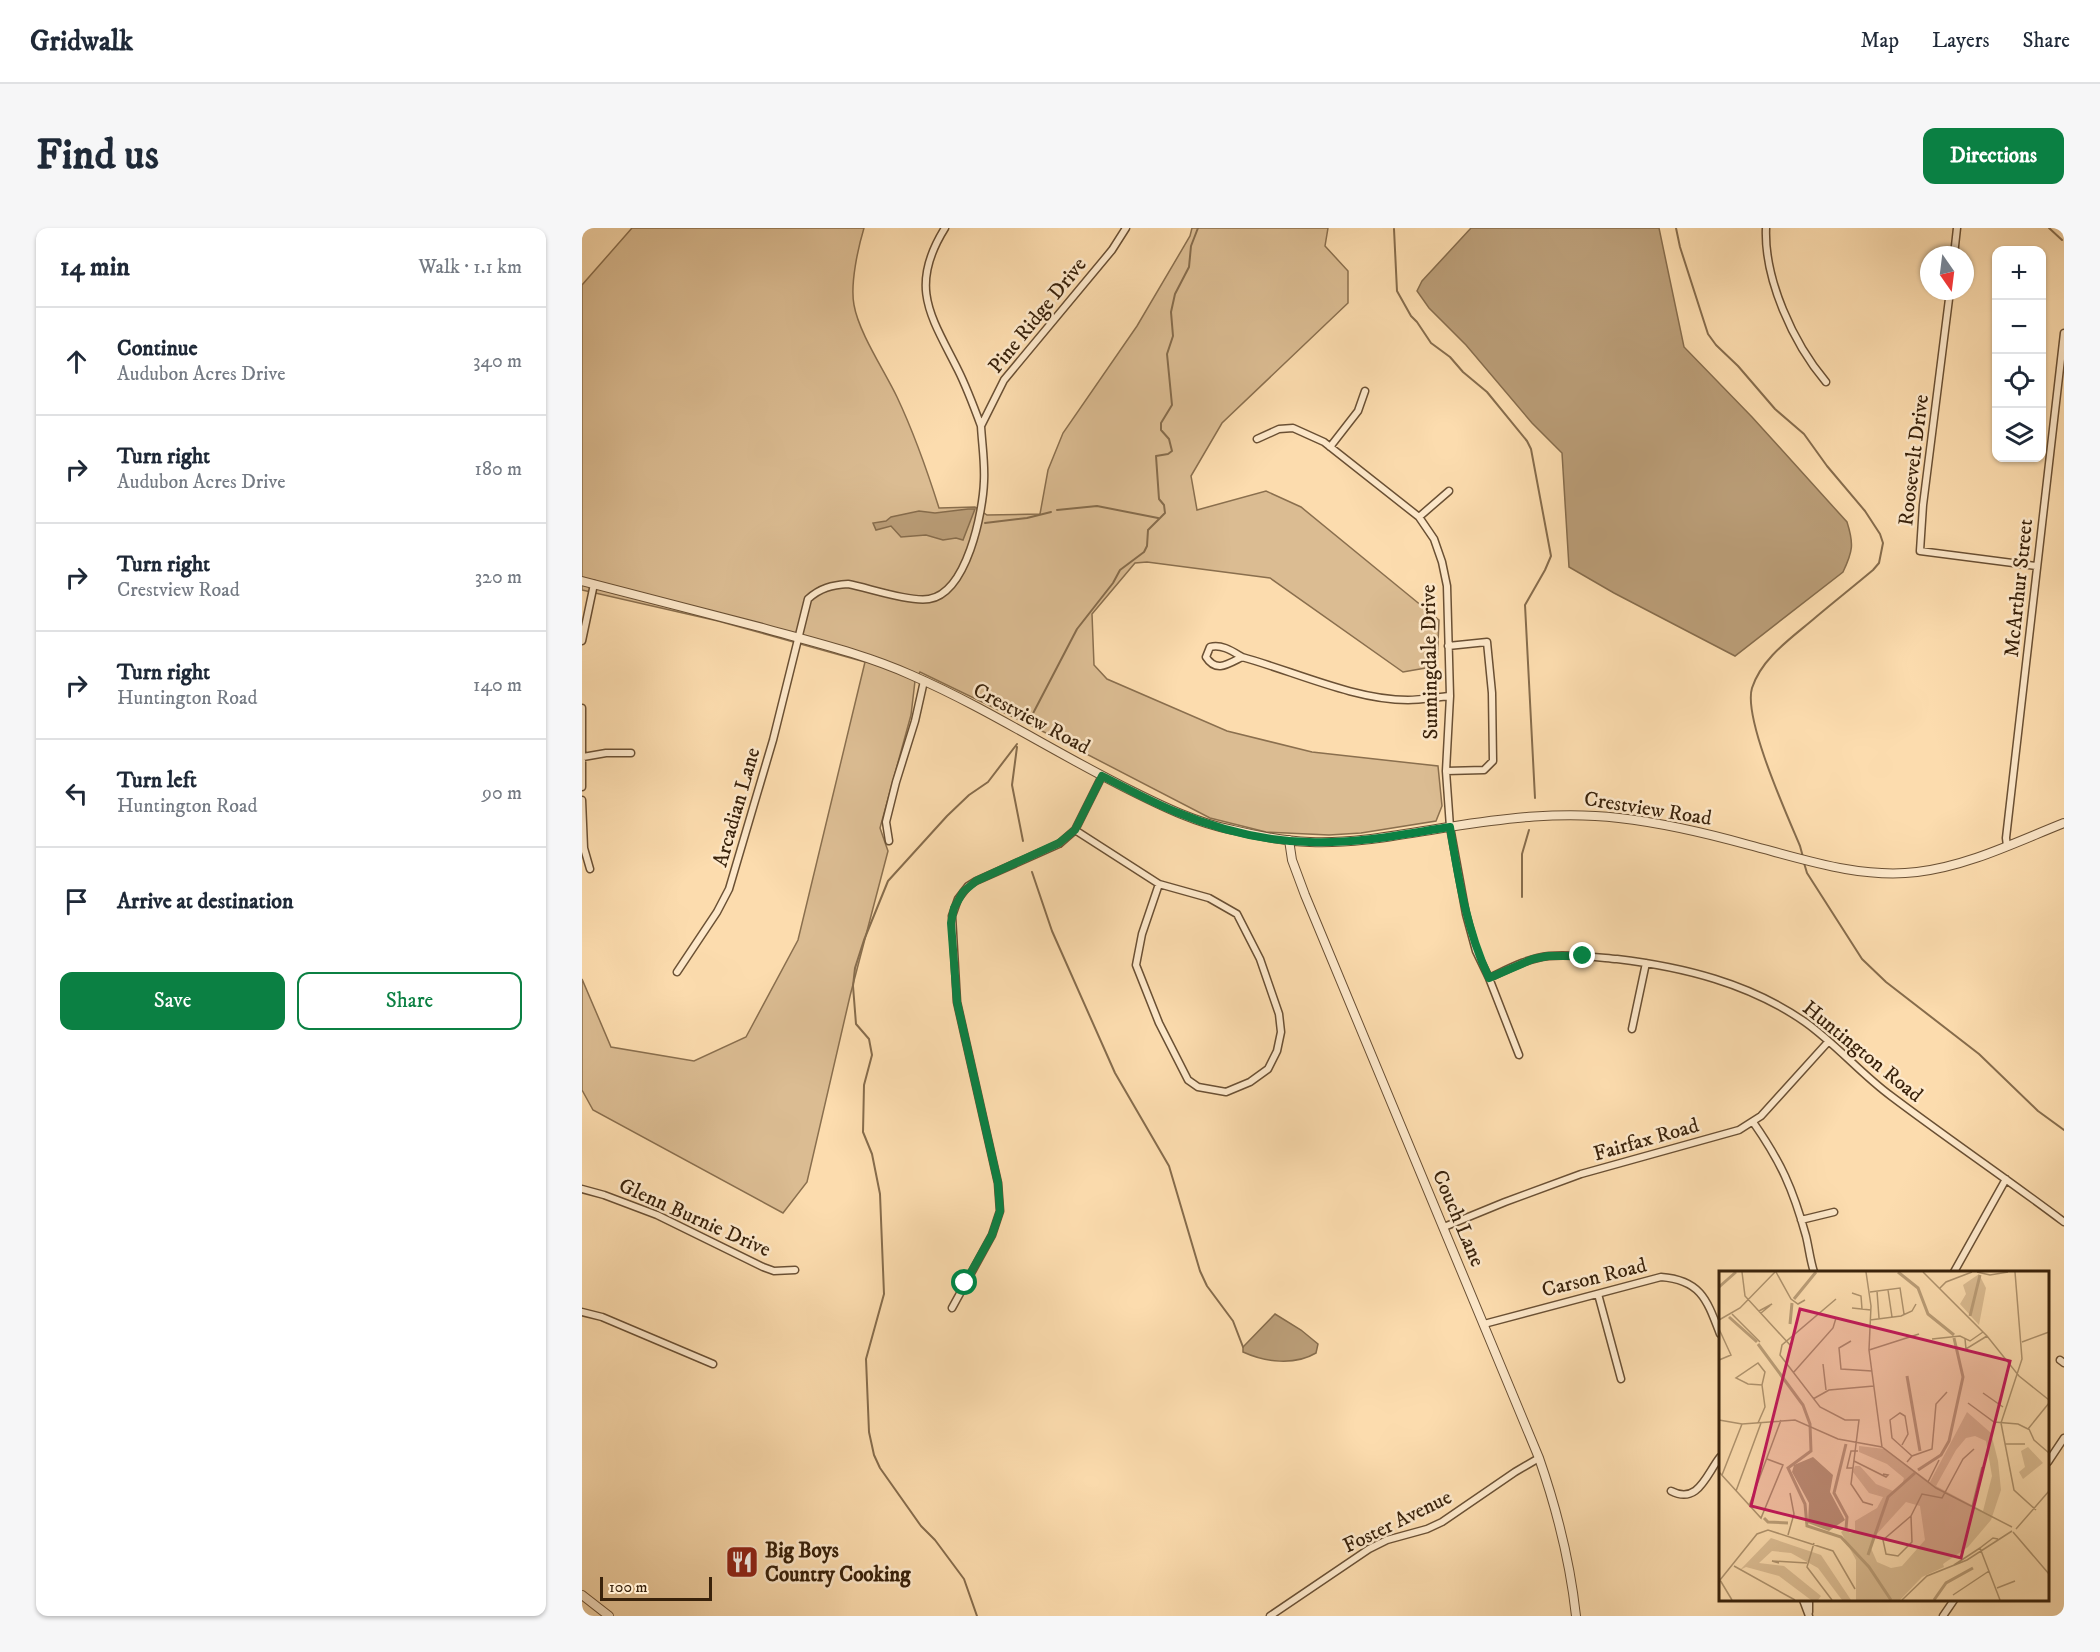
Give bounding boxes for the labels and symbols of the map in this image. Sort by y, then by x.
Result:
north arrow [1920,246,1974,300]
street label: Pine Ridge Drive [983,252,1093,379]
street label: Roosevelt Drive [1893,393,1935,527]
street label: McArthur Street [1999,517,2039,659]
street label: Sunningdale Drive [1416,584,1444,740]
street label: Crestview Road [969,677,1095,761]
street label: Arcadian Lane [708,744,766,870]
street label: Crestview Road [1582,786,1714,832]
route end [1569,942,1595,968]
street label: Huntington Road [1797,995,1928,1109]
street label: Fairfax Road [1591,1112,1702,1167]
street label: Couch Lane [1426,1166,1490,1271]
street label: Glenn Burnie Drive [615,1173,775,1263]
street label: Carson Road [1539,1252,1650,1304]
route start [951,1269,977,1295]
inset map [1719,1271,2049,1601]
street label: Foster Avenue [1339,1484,1456,1559]
place label: Big Boys Country Cooking [765,1538,911,1588]
restaurant icon: Big Boys Country Cooking [724,1544,760,1580]
scale bar [600,1574,712,1602]

